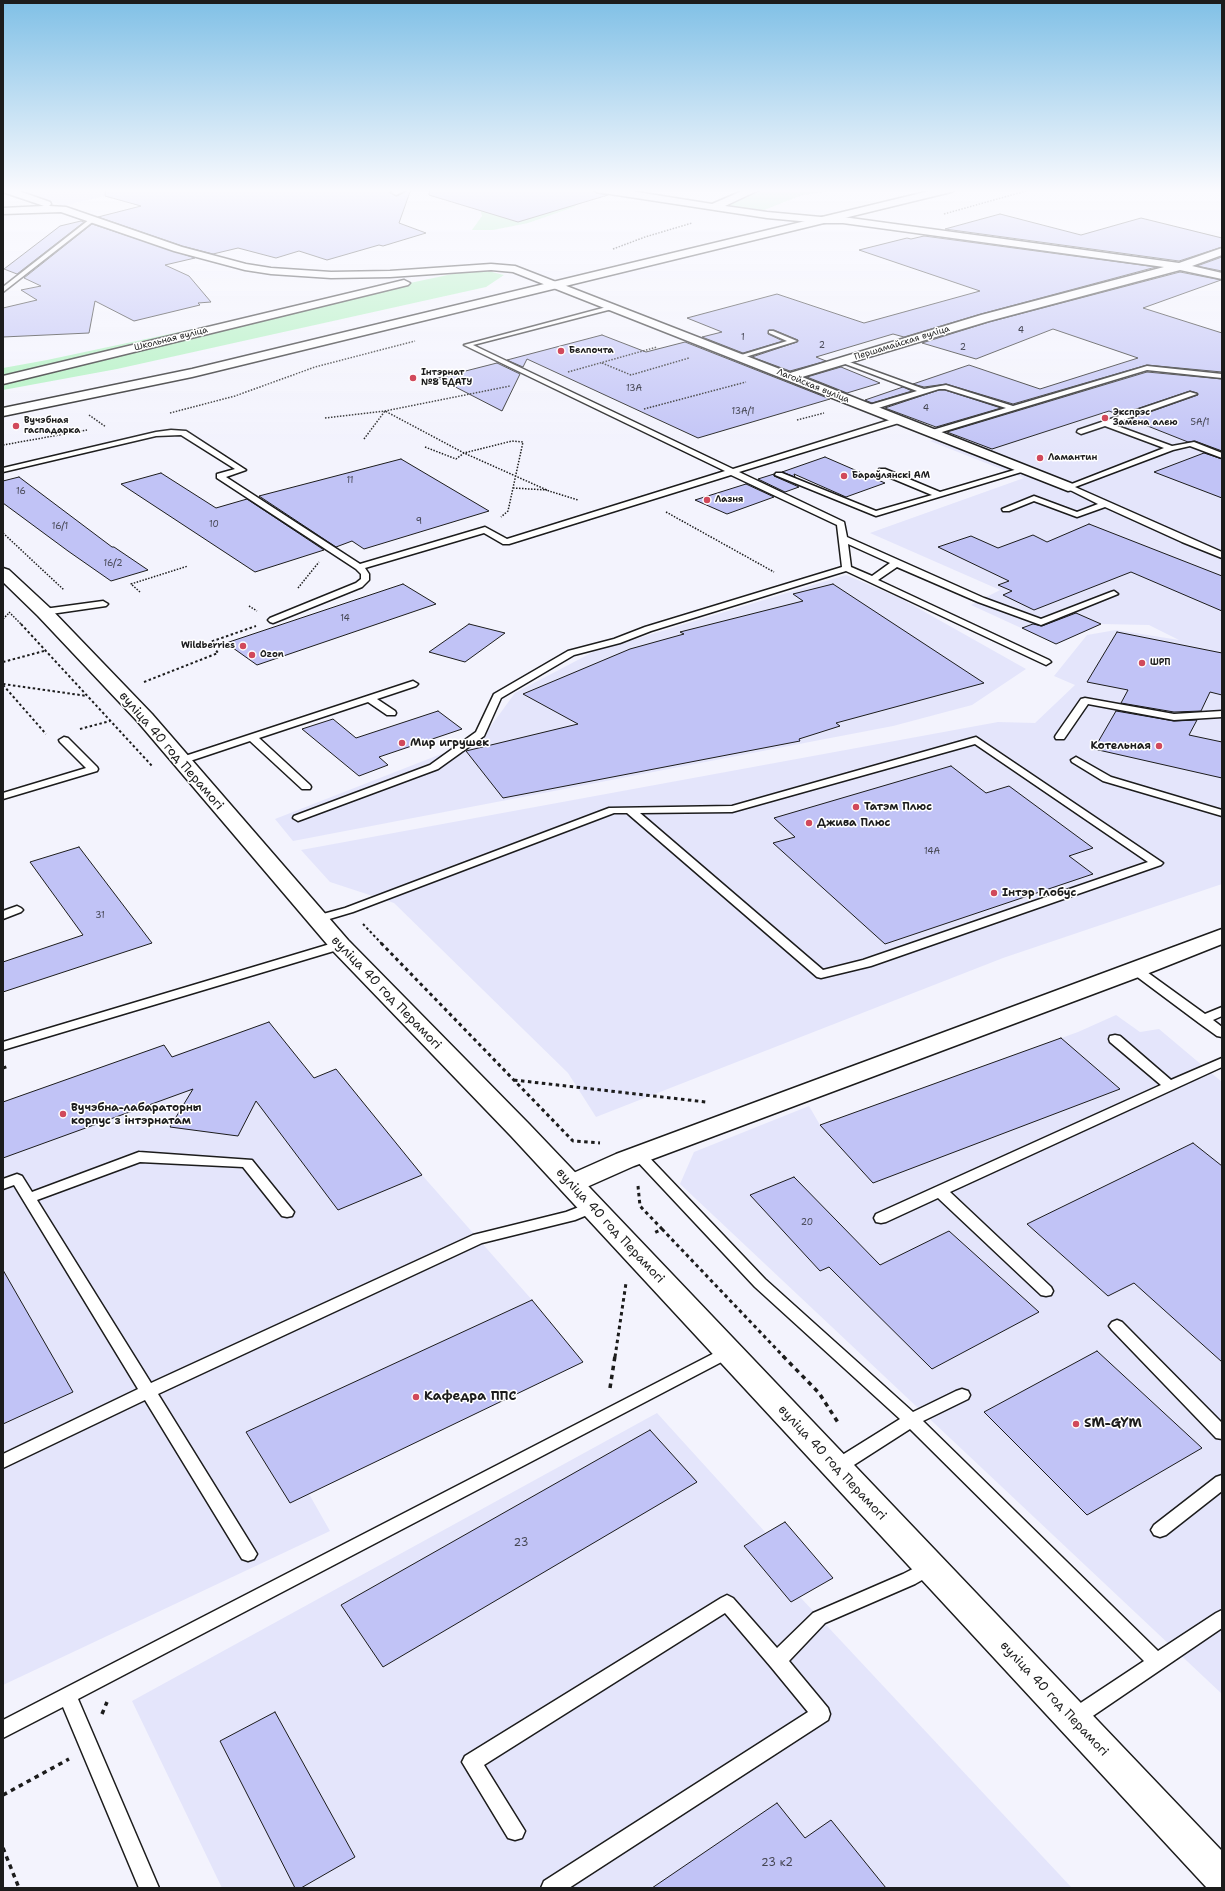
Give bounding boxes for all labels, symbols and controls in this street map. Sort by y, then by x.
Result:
street label: Першамайская вуліца [853,323,951,363]
street label: Школьная вуліца [133,325,209,353]
house number: 4 [1018,326,1024,336]
house number: 1 [741,333,745,343]
house number: 2 [819,341,825,351]
house number: 2 [960,343,966,353]
marker: Белпочта [556,346,566,356]
place label: Белпочта [569,346,614,356]
street label: Лагойская вуліца [775,366,851,406]
place label: Інтэрнат №8 БДАТУ [421,368,472,389]
marker: Інтэрнат №8 БДАТУ [408,373,418,383]
house number: 13А [626,384,642,394]
house number: 4 [923,404,929,414]
house number: 13А/1 [731,407,755,417]
place label: Экспрэс Замена алею [1113,408,1178,429]
marker: Экспрэс Замена алею [1100,413,1110,423]
place label: Вучэбная гаспадарка [24,416,80,437]
house number: 5А/1 [1191,418,1209,428]
marker: Вучэбная гаспадарка [11,421,21,431]
marker: Ламантин [1035,453,1045,463]
place label: Ламантин [1048,453,1097,463]
marker: Бараўлянскі АМ [839,471,849,481]
place label: Бараўлянскі АМ [852,471,930,481]
house number: 11 [346,476,354,486]
house number: 16 [16,487,26,497]
marker: Лазня [702,495,712,505]
place label: Лазня [715,495,743,505]
house number: 9 [416,517,422,527]
house number: 10 [209,520,219,530]
house number: 16/1 [52,522,68,532]
house number: 16/2 [104,559,122,569]
house number: 14 [340,614,350,624]
place label: Wildberries [181,641,235,651]
marker: Wildberries [238,641,248,651]
marker: Ozon [247,650,257,660]
place label: Ozon [260,650,284,660]
marker: ШРП [1137,658,1147,668]
place label: ШРП [1150,658,1171,668]
street label: вуліца 40 год Перамогі [115,689,227,813]
place label: Мир игрушек [410,736,489,750]
marker: Мир игрушек [397,738,407,748]
place label: Котельная [1090,739,1151,753]
marker: Котельная [1154,741,1164,751]
place label: Татэм Плюс [864,800,932,814]
marker: Татэм Плюс [851,802,861,812]
place label: Джива Плюс [817,816,890,830]
marker: Джива Плюс [804,818,814,828]
house number: 14А [924,847,940,857]
place label: Інтэр Глобус [1002,886,1076,900]
marker: Інтэр Глобус [989,888,999,898]
house number: 31 [95,911,105,921]
street label: вуліца 40 год Перамогі [328,933,444,1053]
place label: Вучэбна-лабараторны корпус з інтэрнатам [71,1101,202,1127]
marker: Вучэбна-лабараторны корпус з інтэрнатам [58,1109,68,1119]
street label: вуліца 40 год Перамогі [553,1165,667,1287]
house number: 20 [801,1218,813,1228]
place label: Кафедра ППС [424,1389,517,1405]
marker: Кафедра ППС [411,1392,421,1402]
street label: вуліца 40 год Перамогі [775,1402,889,1524]
place label: SM-GYM [1084,1416,1142,1432]
marker: SM-GYM [1071,1419,1081,1429]
house number: 23 [514,1536,528,1550]
street label: вуліца 40 год Перамогі [997,1638,1111,1760]
house number: 23 к2 [761,1856,793,1870]

